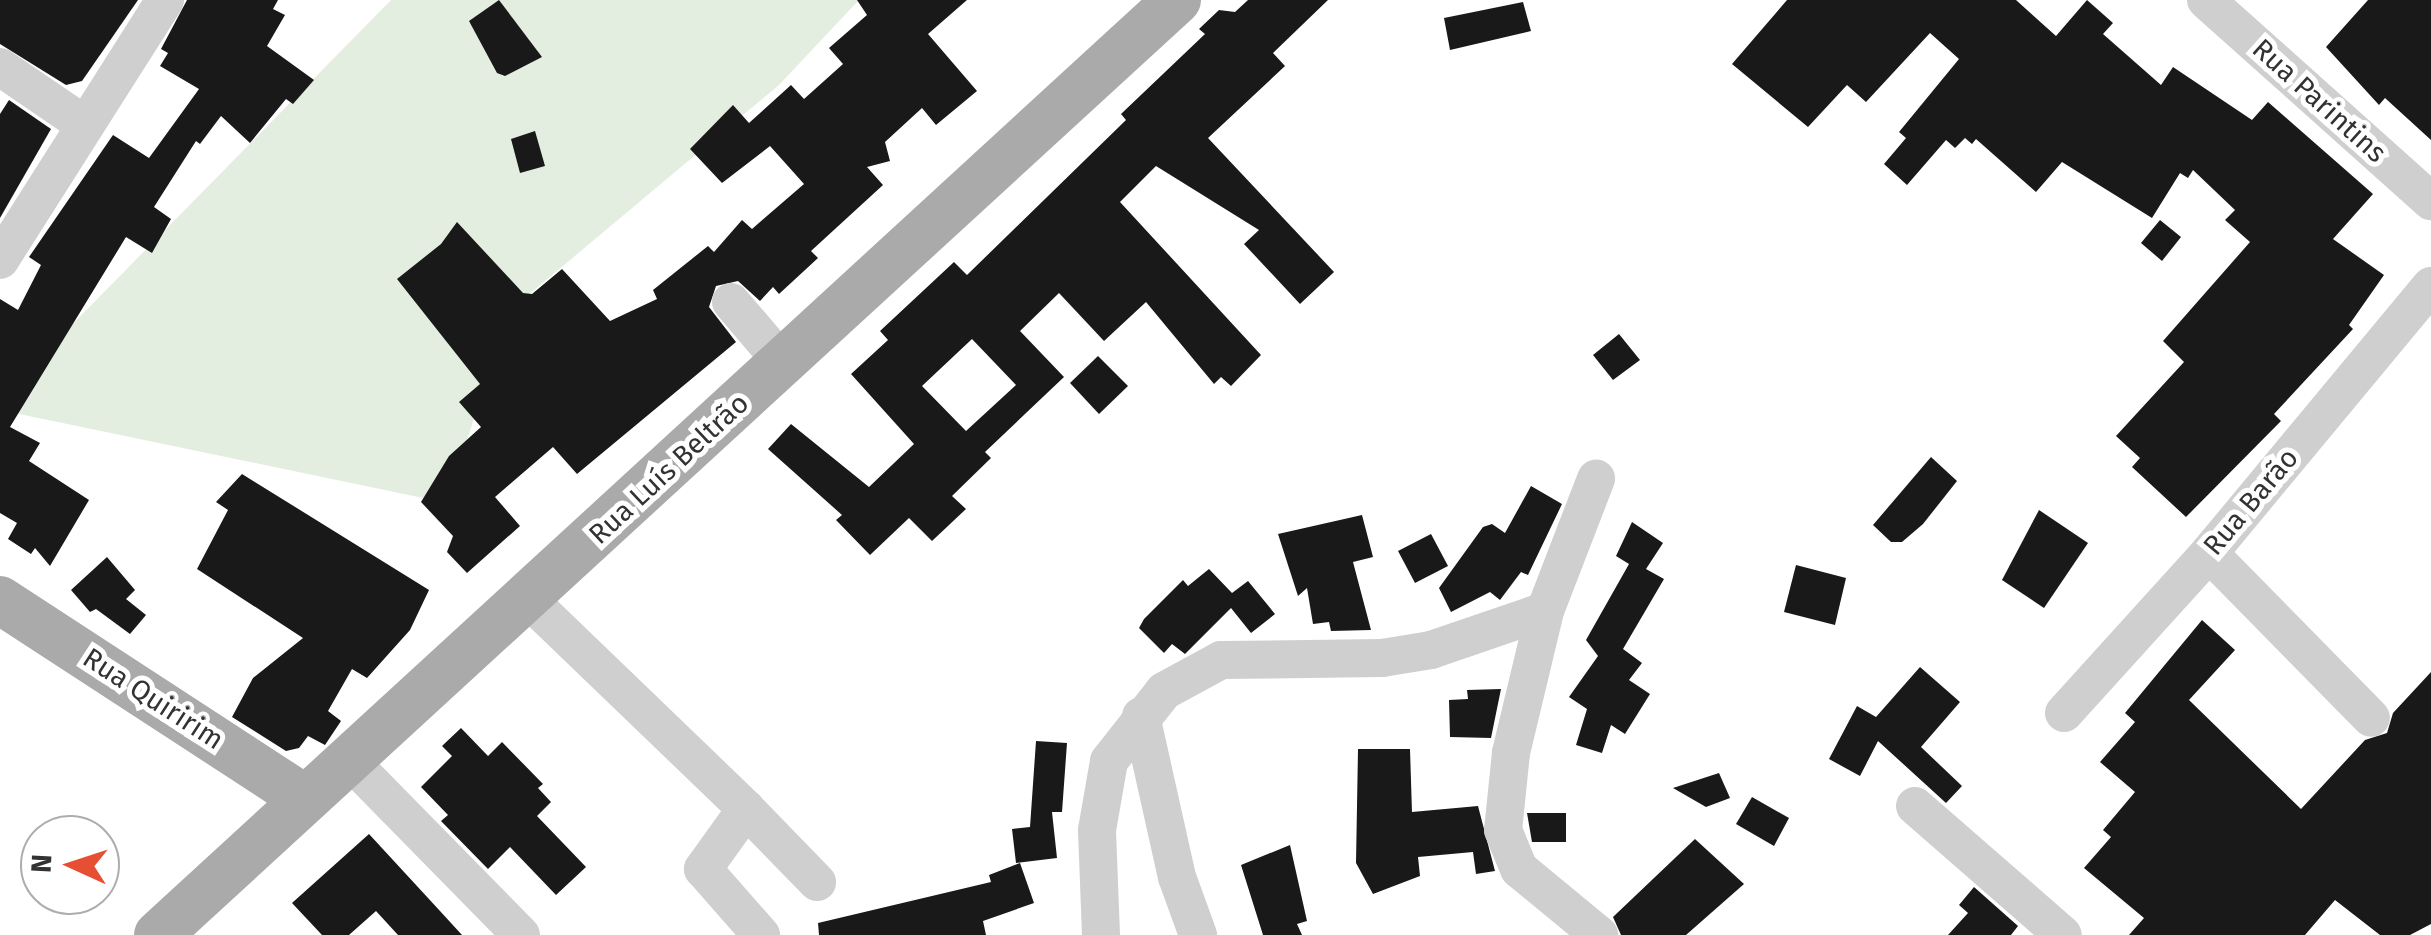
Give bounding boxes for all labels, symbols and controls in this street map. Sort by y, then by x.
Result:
street label: Rua Parintins [2245,32,2393,170]
street label: Rua Luís Beltrão [582,386,756,552]
street label: Rua Barão [2196,442,2306,562]
street label: Rua Quiririm [76,641,230,757]
north arrow [20,815,120,915]
text: N [25,853,59,874]

